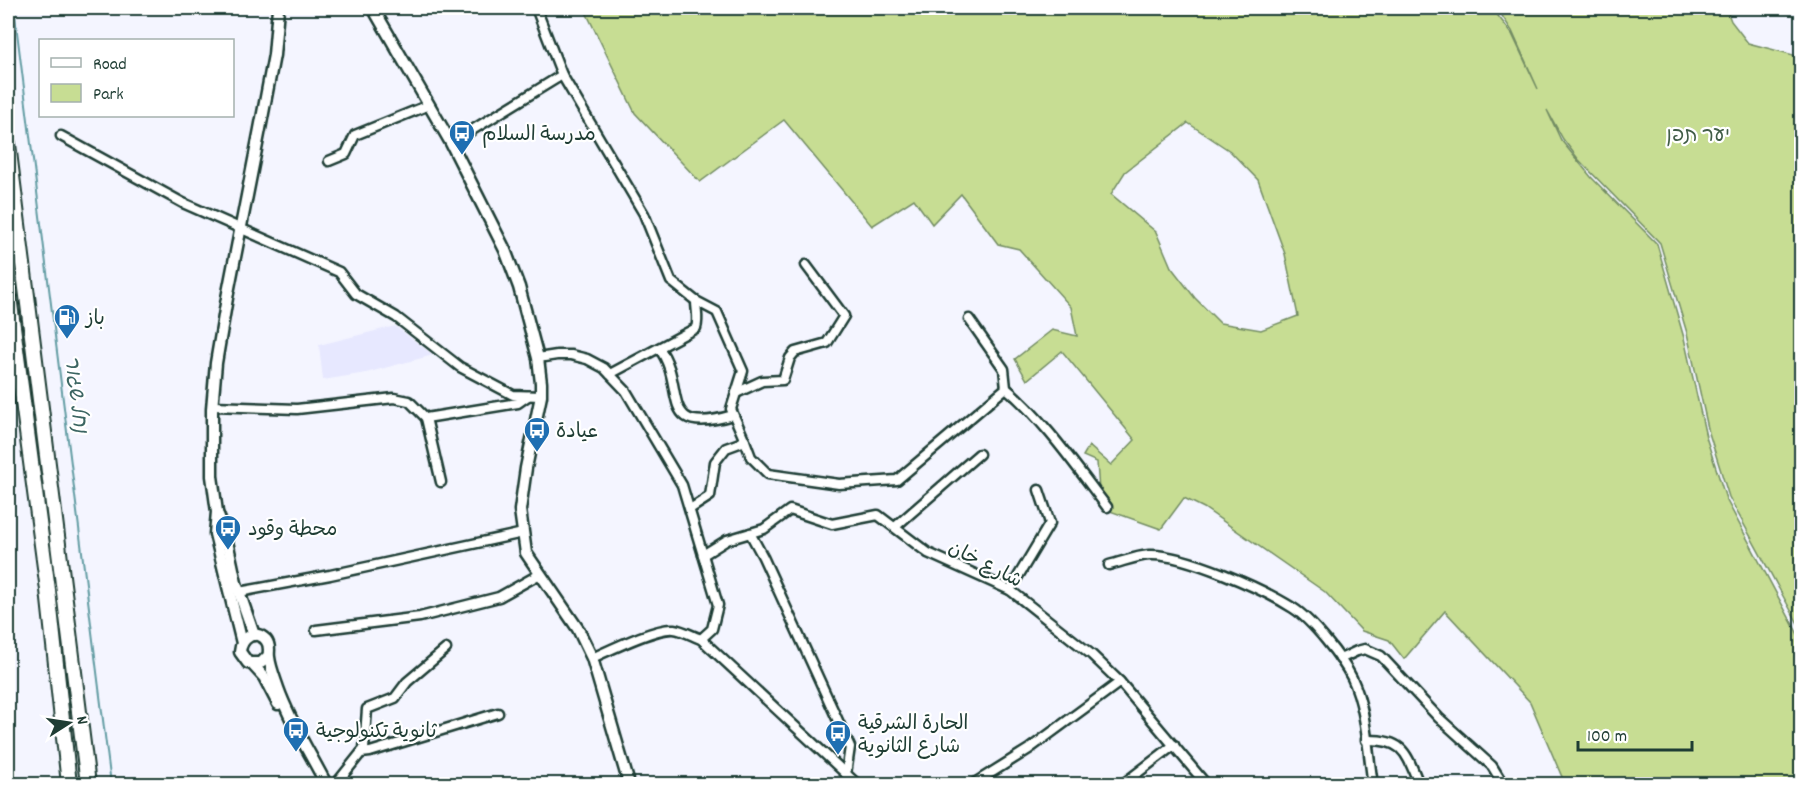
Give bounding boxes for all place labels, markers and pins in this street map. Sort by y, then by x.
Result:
bus stop icon: مدرسة السلام [447,118,477,156]
place label: مدرسة السلام [482,122,596,150]
fuel station icon: باز [52,302,82,340]
place label: باز [84,306,105,334]
bus stop icon: عيادة [522,415,552,453]
place label: عيادة [556,419,598,447]
bus stop icon: محطة وقود [213,513,243,551]
place label: محطة وقود [248,517,337,545]
place label: الحارة الشرقية شارع الثانوية [858,711,969,762]
bus stop icon: ثانوية تكنولوجية [281,715,311,753]
bus stop icon: الحارة الشرقية شارع الثانوية [823,718,853,756]
place label: ثانوية تكنولوجية [316,719,438,747]

